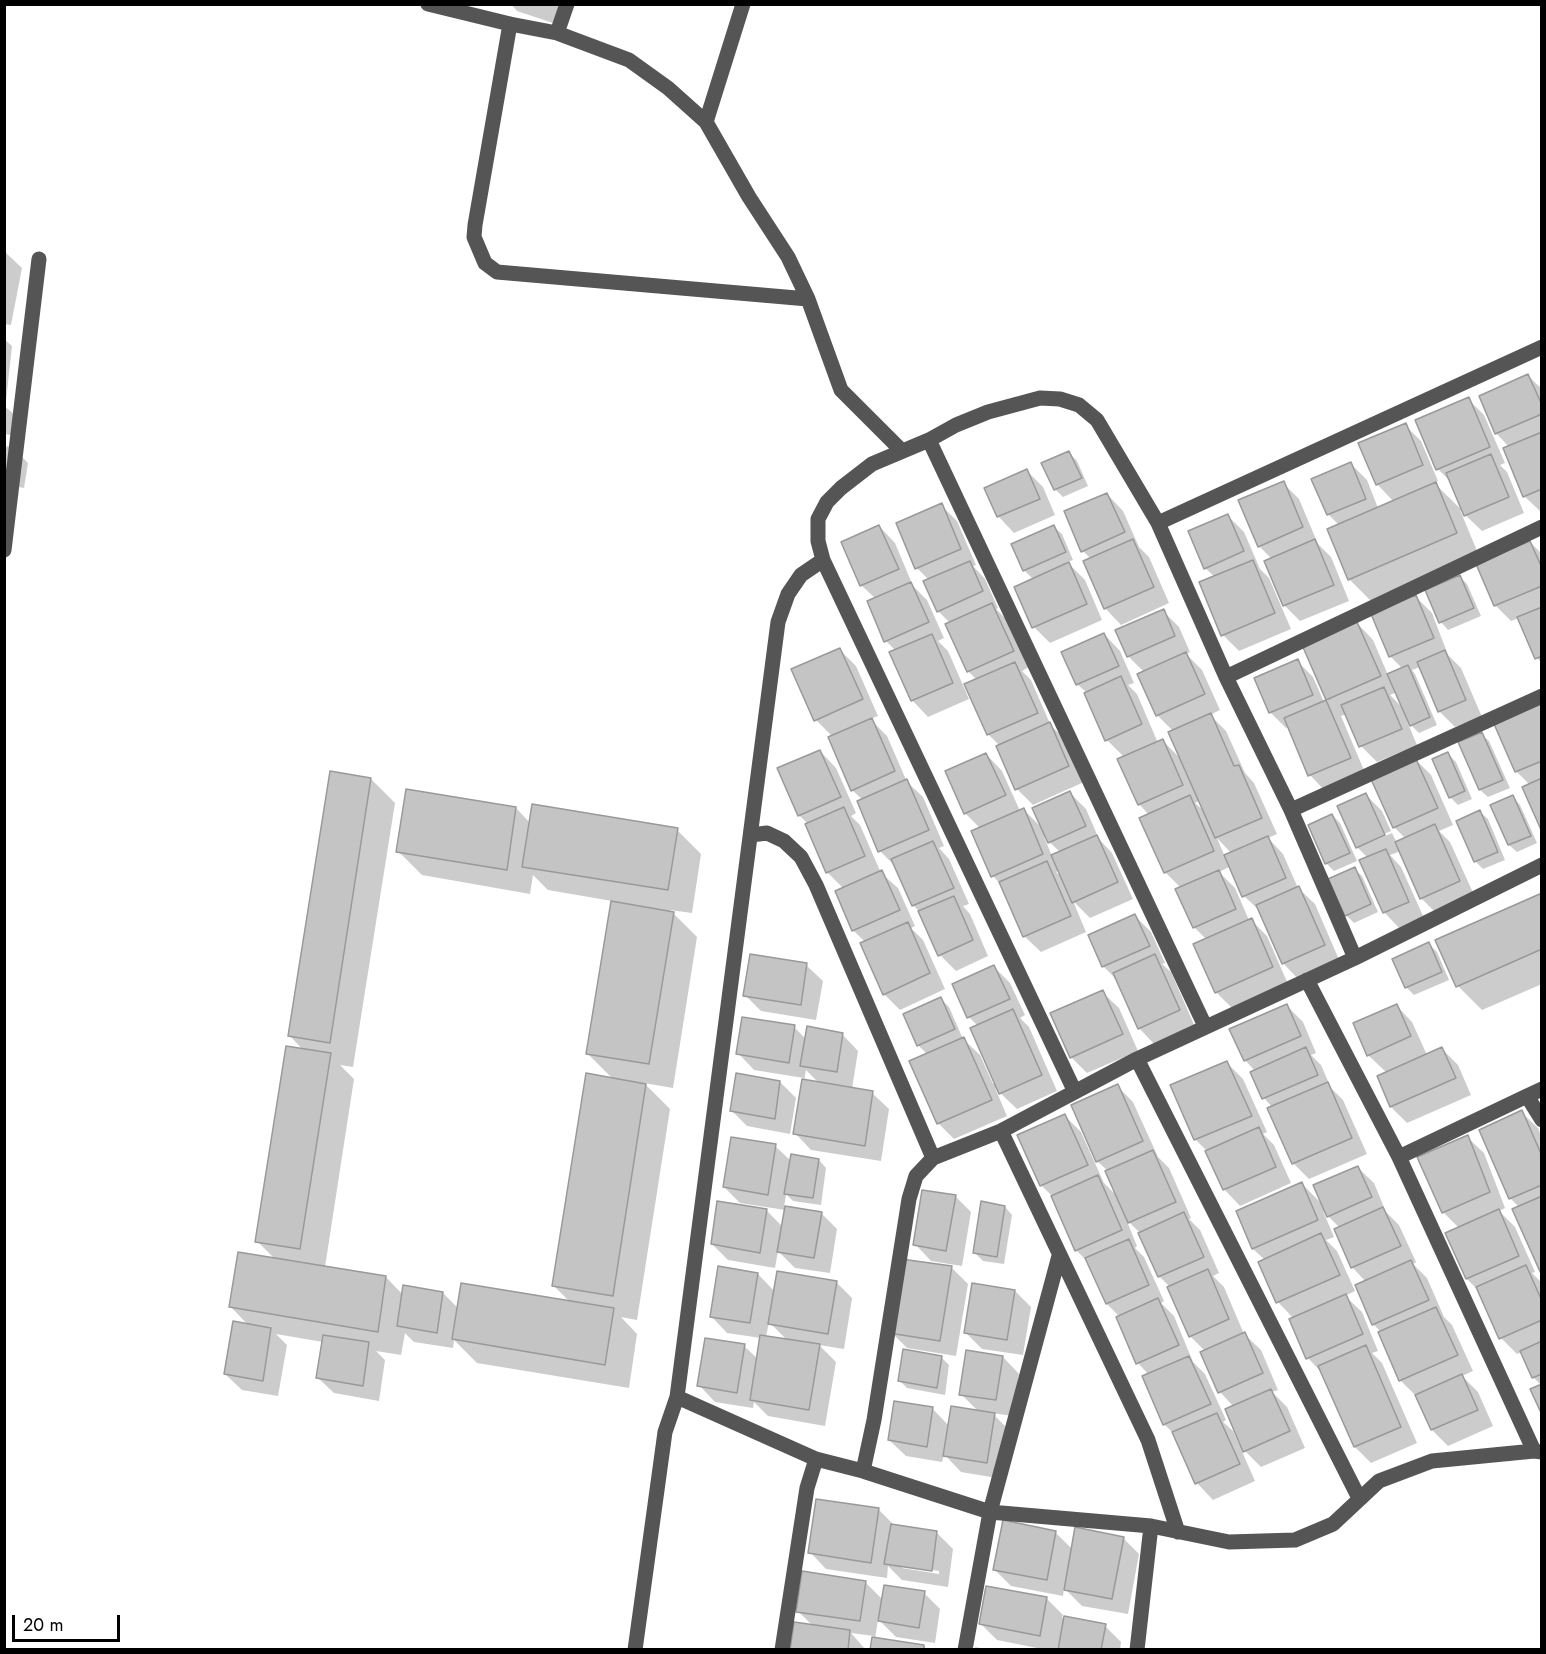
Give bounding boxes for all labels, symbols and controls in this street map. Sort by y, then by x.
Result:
scale bar [15,1603,123,1641]
text: 20 m [23,1612,63,1638]

